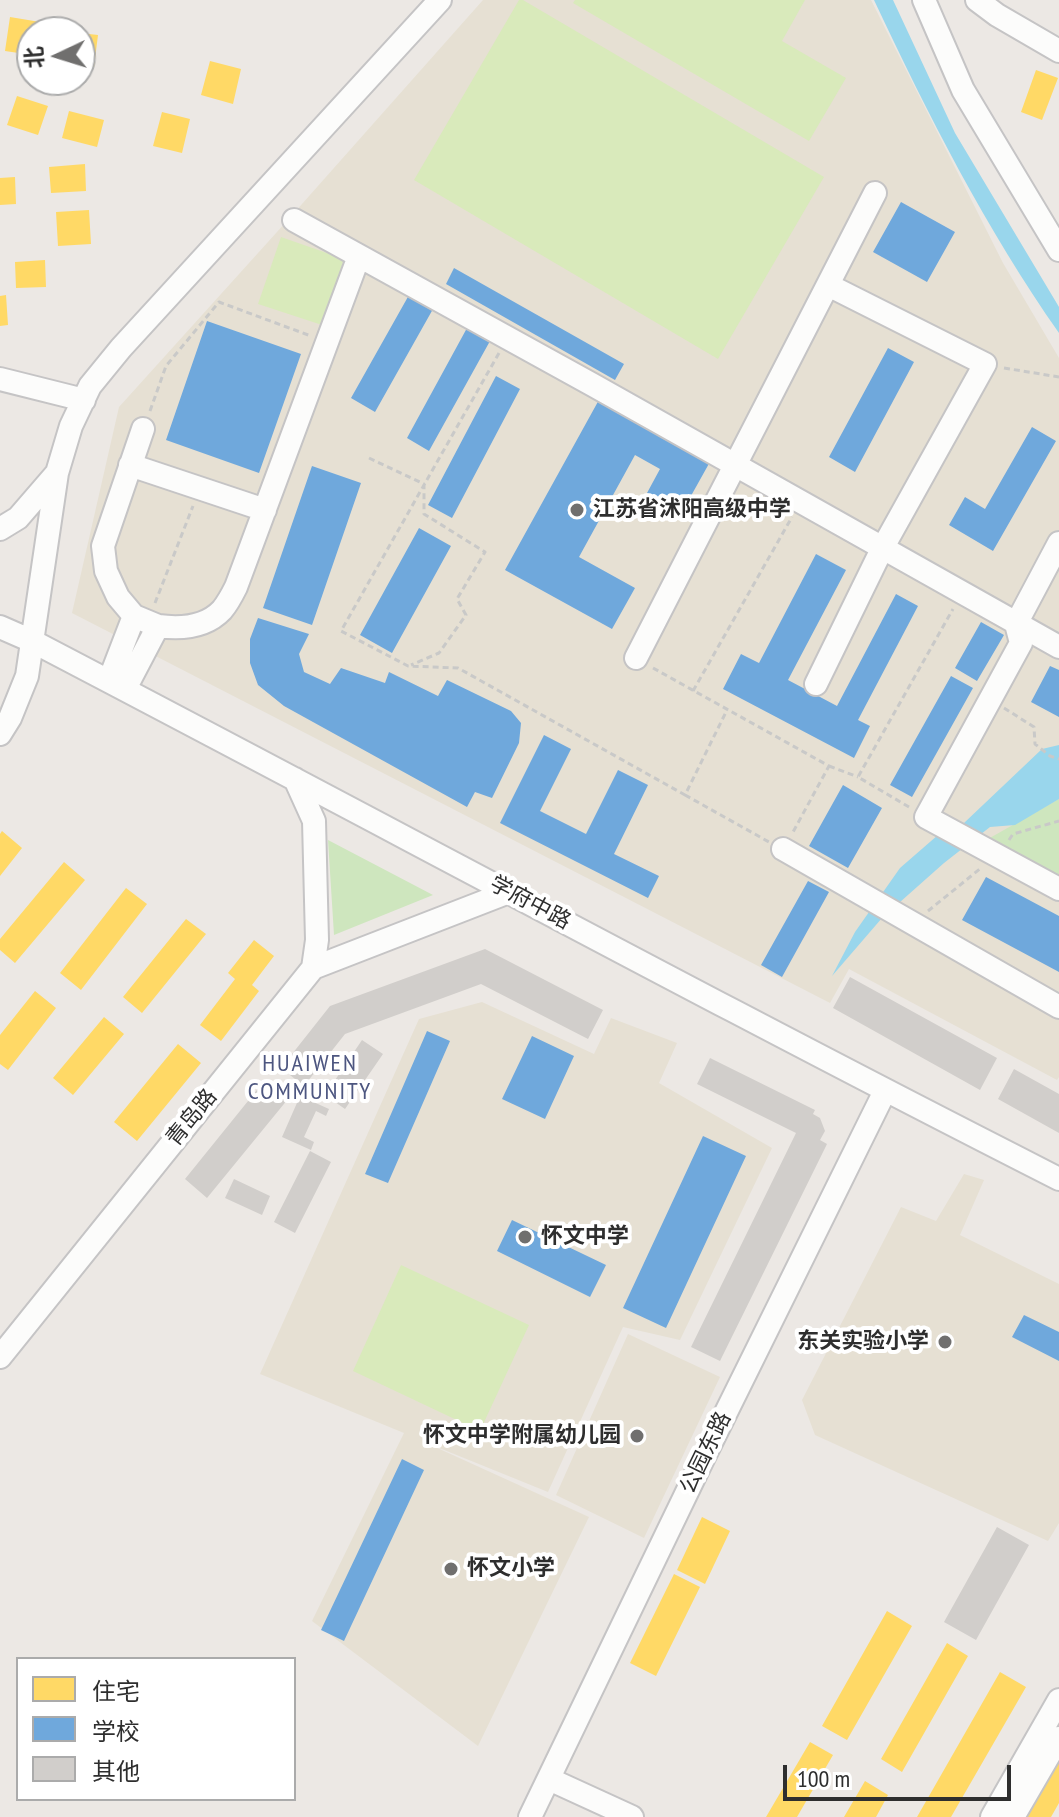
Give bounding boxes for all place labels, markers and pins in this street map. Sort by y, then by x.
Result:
place label: 江苏省沭阳高级中学 [593,497,791,523]
marker: 江苏省沭阳高级中学 [568,501,586,519]
place label: 怀文中学 [541,1224,629,1250]
marker: 怀文中学 [516,1228,534,1246]
place label: 东关实验小学 [797,1329,929,1355]
marker: 东关实验小学 [936,1333,954,1351]
place label: 怀文中学附属幼儿园 [423,1423,621,1449]
marker: 怀文中学附属幼儿园 [628,1427,646,1445]
place label: 怀文小学 [467,1556,555,1582]
marker: 怀文小学 [442,1560,460,1578]

